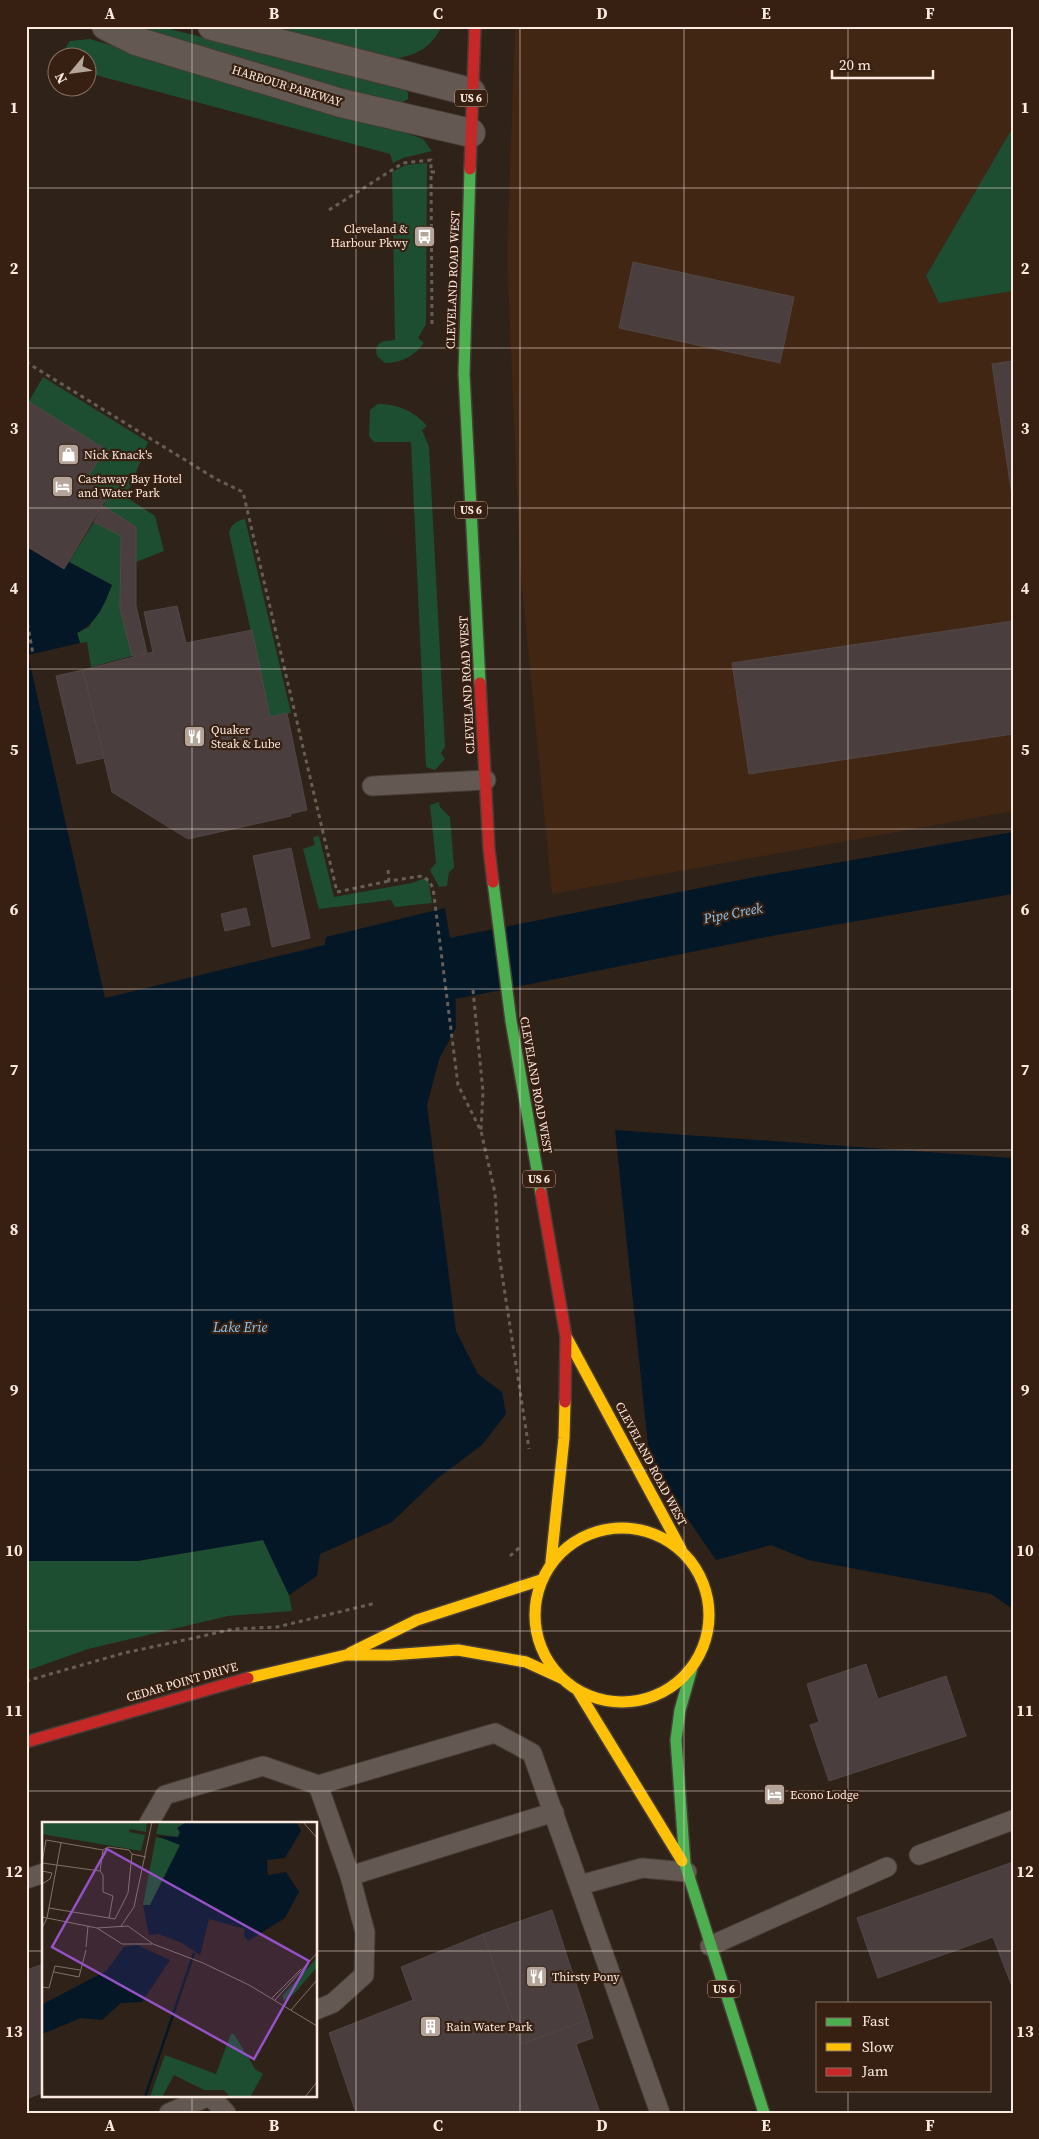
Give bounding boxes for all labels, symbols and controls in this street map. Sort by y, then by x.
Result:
text: A [105,2,116,24]
text: B [269,2,280,24]
text: C [433,2,443,24]
text: D [596,2,608,24]
text: E [761,2,771,24]
text: F [925,2,935,24]
north arrow [48,48,98,98]
scale bar [832,48,933,80]
text: 20 m [839,54,871,75]
street label: HARBOUR PARKWAY [230,62,344,110]
text: N [49,69,72,88]
road number: US 6 [455,90,487,106]
text: 1 [10,96,18,118]
text: 1 [1021,96,1029,118]
street label: CLEVELAND ROAD WEST [443,210,463,349]
place label: Cleveland & Harbour Pkwy [330,221,409,251]
bus stop icon: Cleveland & Harbour Pkwy [412,224,436,248]
text: 2 [10,257,19,279]
text: 2 [1021,257,1030,279]
text: 3 [10,417,19,439]
text: 3 [1021,417,1030,439]
shop icon: Nick Knack's [56,443,80,467]
place label: Nick Knack's [84,447,152,463]
place label: Castaway Bay Hotel and Water Park [78,471,183,501]
hotel icon: Castaway Bay Hotel and Water Park [50,474,74,498]
road number: US 6 [455,502,487,518]
text: 4 [10,577,19,599]
text: 4 [1021,577,1030,599]
street label: CLEVELAND ROAD WEST [455,615,479,754]
place label: Quaker Steak & Lube [211,722,281,752]
restaurant icon: Quaker Steak & Lube [183,725,207,749]
text: 5 [10,738,19,760]
text: 5 [1021,738,1030,760]
water label: Pipe Creek [701,897,765,929]
text: 6 [10,898,19,920]
text: 6 [1021,898,1030,920]
street label: CLEVELAND ROAD WEST [516,1015,556,1155]
text: 7 [10,1058,19,1080]
text: 7 [1021,1058,1030,1080]
road number: US 6 [523,1170,555,1188]
text: 8 [10,1218,18,1240]
text: 8 [1021,1218,1029,1240]
water label: Lake Erie [212,1317,267,1337]
text: 9 [10,1379,19,1401]
text: 9 [1021,1379,1030,1401]
street label: CLEVELAND ROAD WEST [611,1399,691,1529]
text: 10 [5,1539,23,1561]
text: 10 [1016,1539,1034,1561]
street label: CEDAR POINT DRIVE [124,1658,240,1706]
text: 11 [5,1699,23,1721]
text: 11 [1016,1699,1034,1721]
hotel icon: Econo Lodge [762,1783,786,1807]
place label: Econo Lodge [790,1787,859,1803]
inset map [42,1822,318,2096]
text: 12 [5,1860,23,1882]
text: 12 [1016,1860,1034,1882]
restaurant icon: Thirsty Pony [524,1965,548,1989]
place label: Thirsty Pony [552,1969,620,1985]
road number: US 6 [708,1980,740,1998]
legend [816,2002,992,2092]
text: Fast [862,2010,889,2031]
building icon: Rain Water Park [418,2015,442,2039]
place label: Rain Water Park [446,2019,533,2035]
text: 13 [5,2020,23,2042]
text: 13 [1016,2020,1034,2042]
text: Slow [862,2036,894,2057]
text: Jam [861,2060,889,2081]
text: A [105,2114,116,2136]
text: B [269,2114,280,2136]
text: C [433,2114,443,2136]
text: D [596,2114,608,2136]
text: E [761,2114,771,2136]
text: F [925,2114,935,2136]

